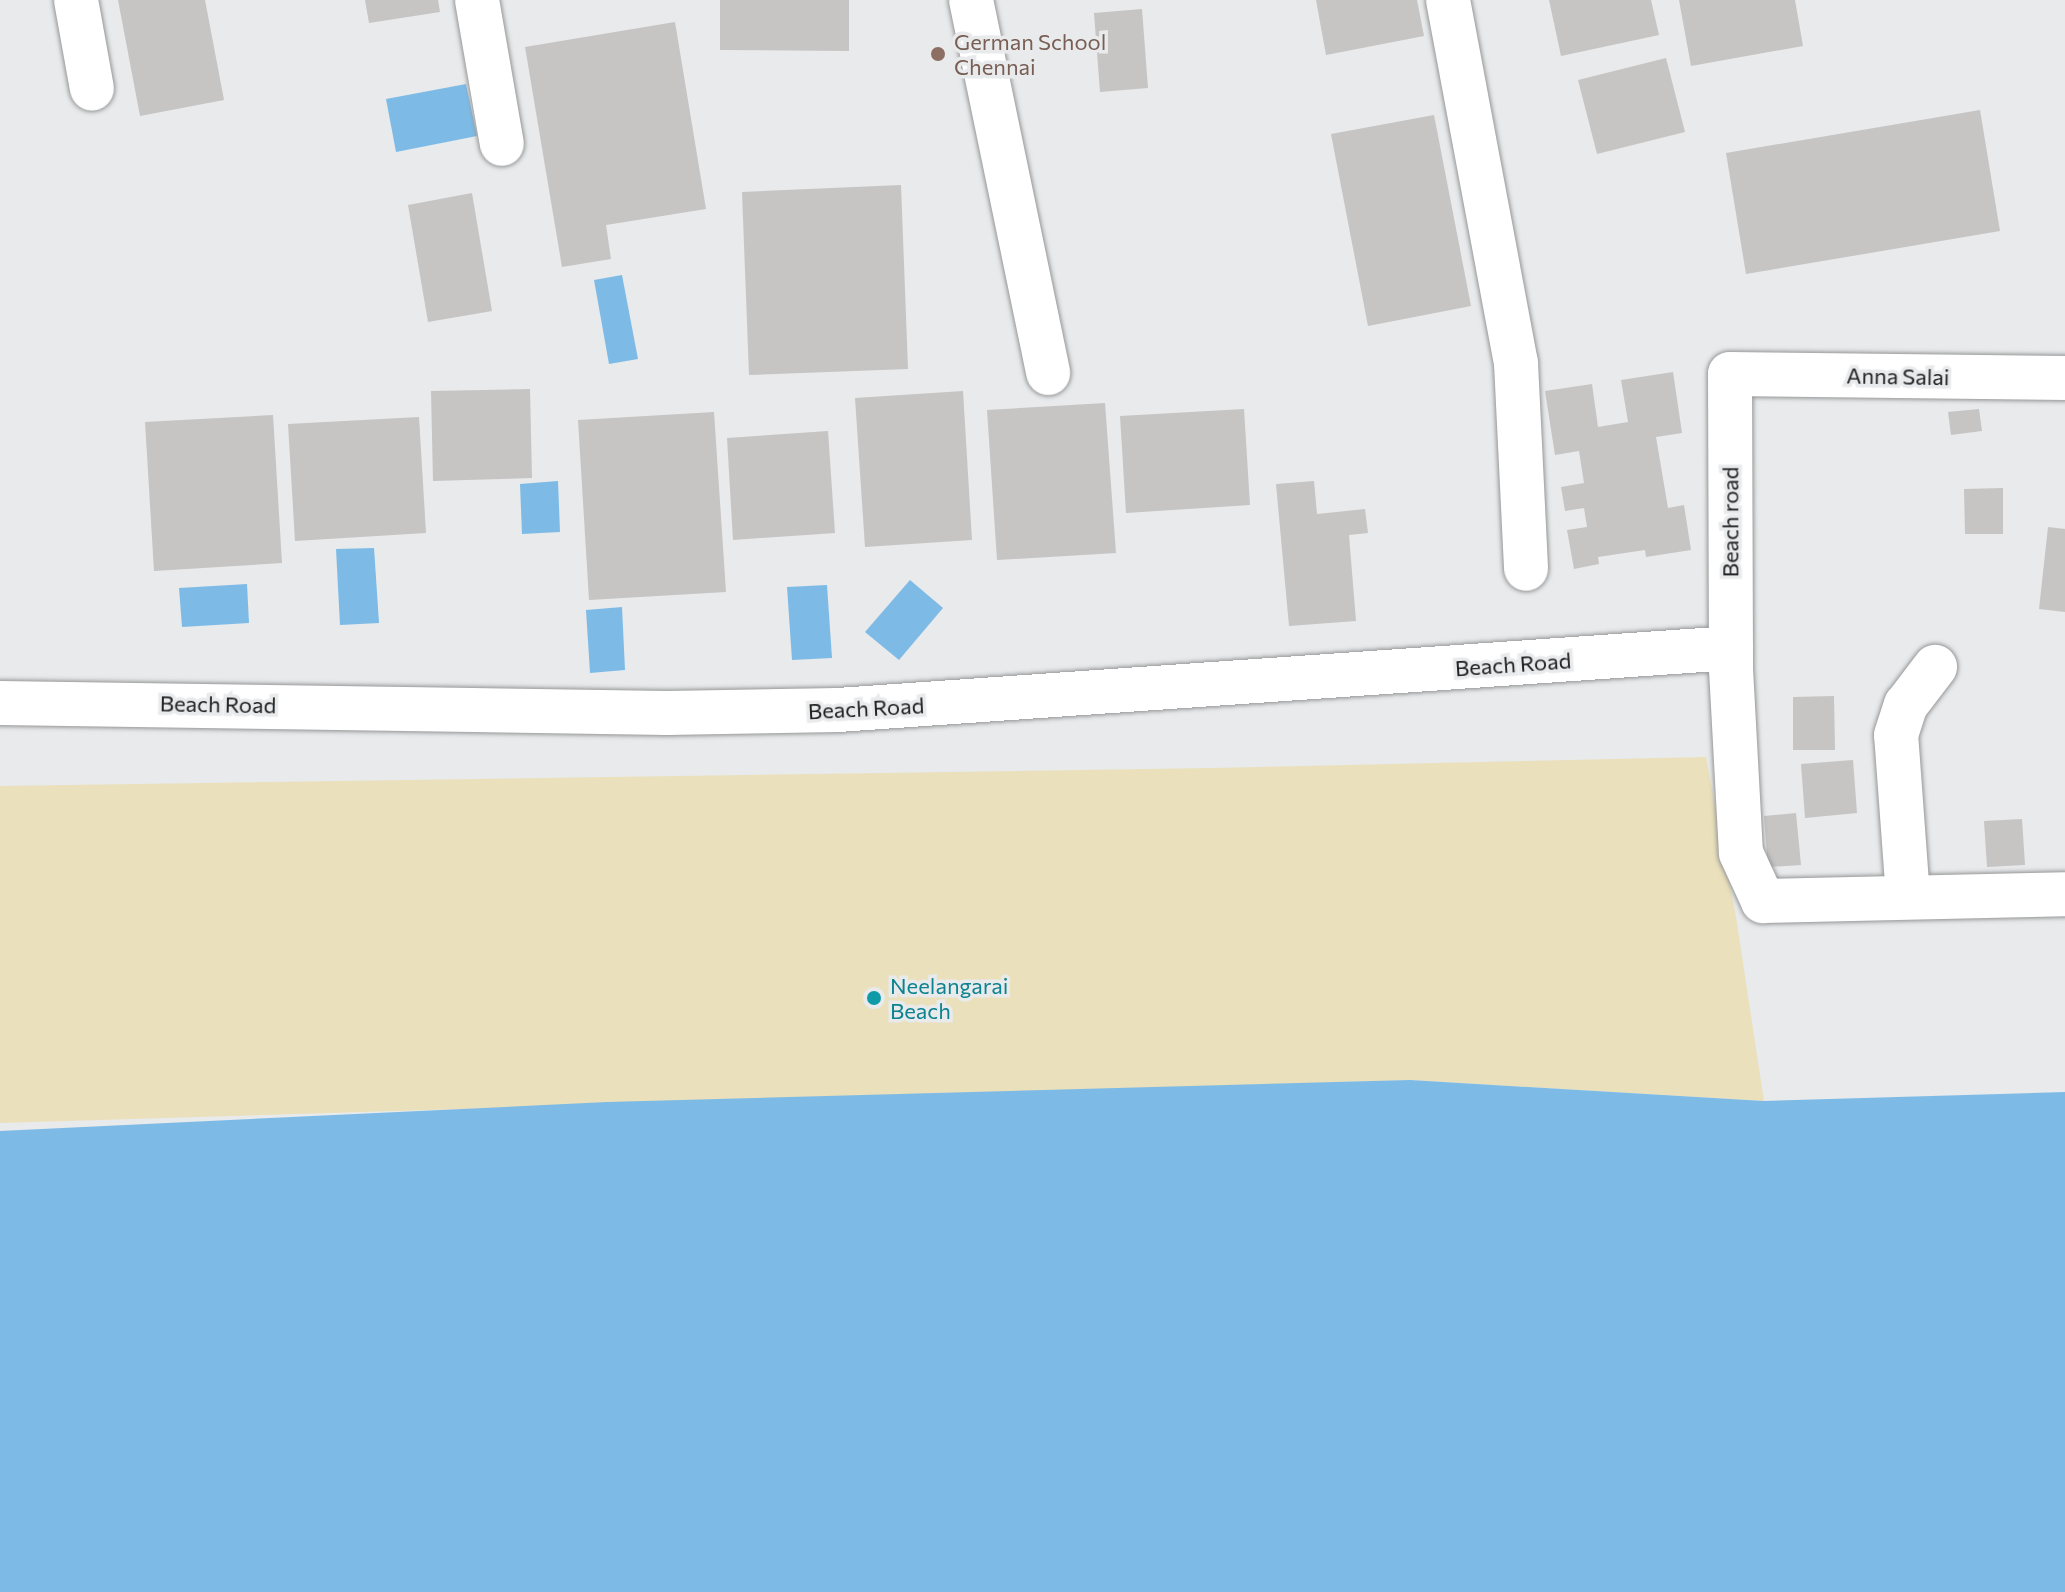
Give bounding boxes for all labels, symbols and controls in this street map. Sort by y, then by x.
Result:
place label: German School Chennai [954,28,1106,80]
marker: German School Chennai [929,45,947,63]
street label: Anna Salai [1846,362,1950,390]
street label: Beach road [1717,467,1743,577]
street label: Beach Road [1454,647,1572,681]
street label: Beach Road [160,690,276,718]
street label: Beach Road [807,692,925,724]
place label: Neelangarai Beach [890,972,1008,1024]
marker: Neelangarai Beach [865,989,883,1007]

